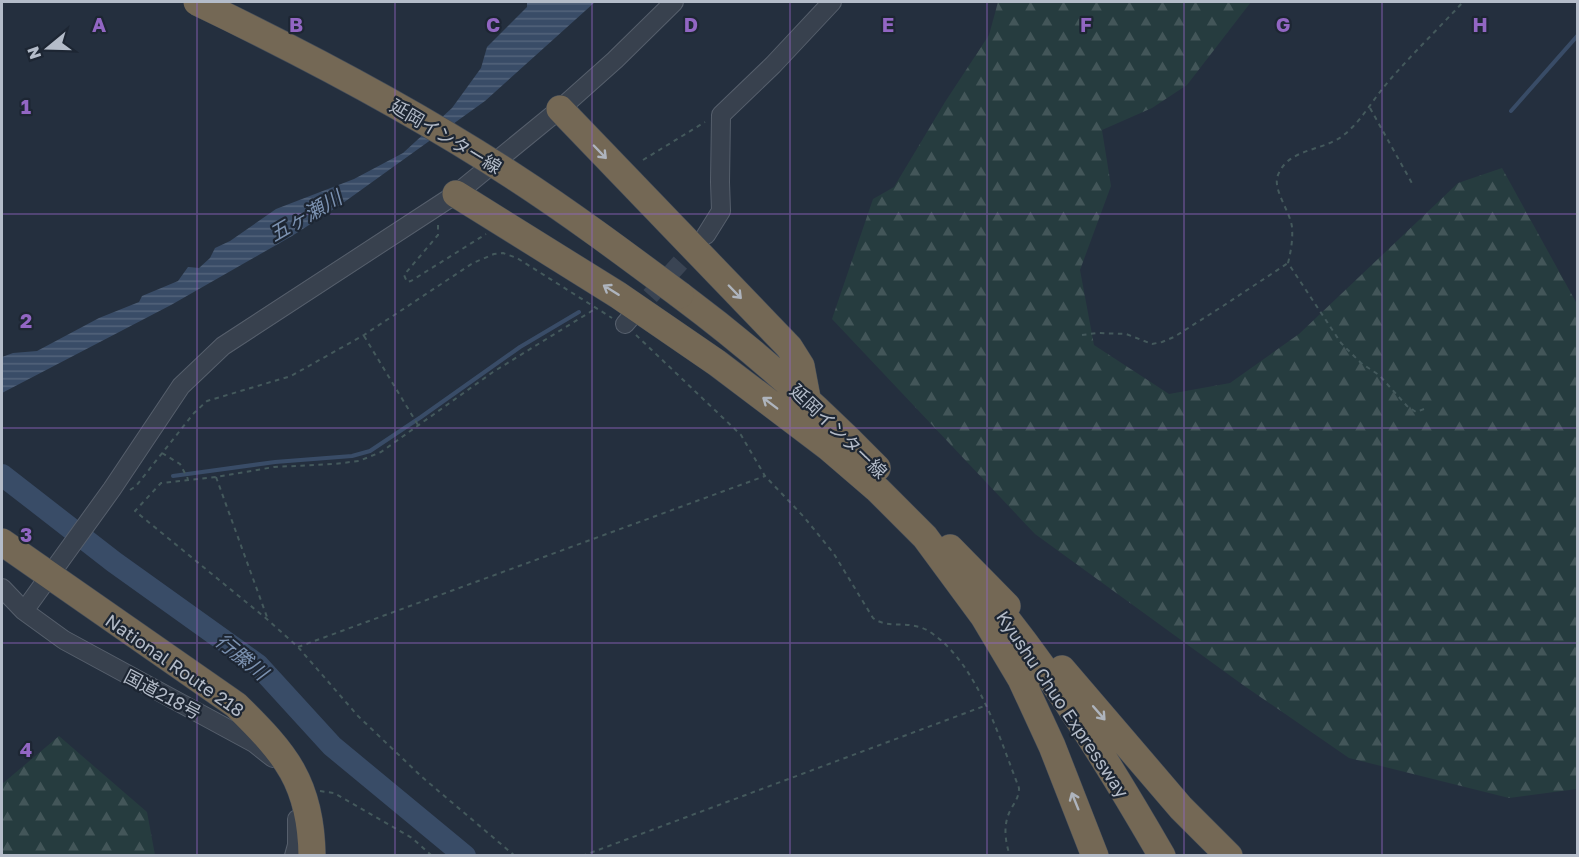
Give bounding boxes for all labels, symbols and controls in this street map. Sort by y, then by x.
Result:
text: A [92,12,106,36]
text: B [289,12,303,36]
text: C [486,12,500,36]
text: D [684,12,698,36]
text: E [882,12,894,36]
text: F [1080,12,1092,36]
text: G [1276,12,1290,36]
text: H [1472,12,1488,36]
north arrow [18,18,78,78]
text: N [22,44,45,62]
text: 1 [21,94,31,118]
street label: 延岡インター線 [386,94,506,178]
one-way arrow [592,144,607,159]
water label: 五ヶ瀬川 [264,184,347,245]
one-way arrow [603,284,620,296]
one-way arrow [728,284,743,299]
text: 2 [20,308,32,332]
street label: 延岡インター線 [786,379,892,483]
one-way arrow [762,396,778,409]
text: 3 [20,522,32,546]
street label: Kyushu Chuo Expressway [992,606,1134,802]
street label: National Route 218 [102,609,248,721]
water label: 行縢川 [211,628,274,685]
street label: 国道218号 [121,665,205,723]
one-way arrow [1093,705,1106,721]
text: 4 [20,737,32,761]
one-way arrow [1068,792,1079,810]

